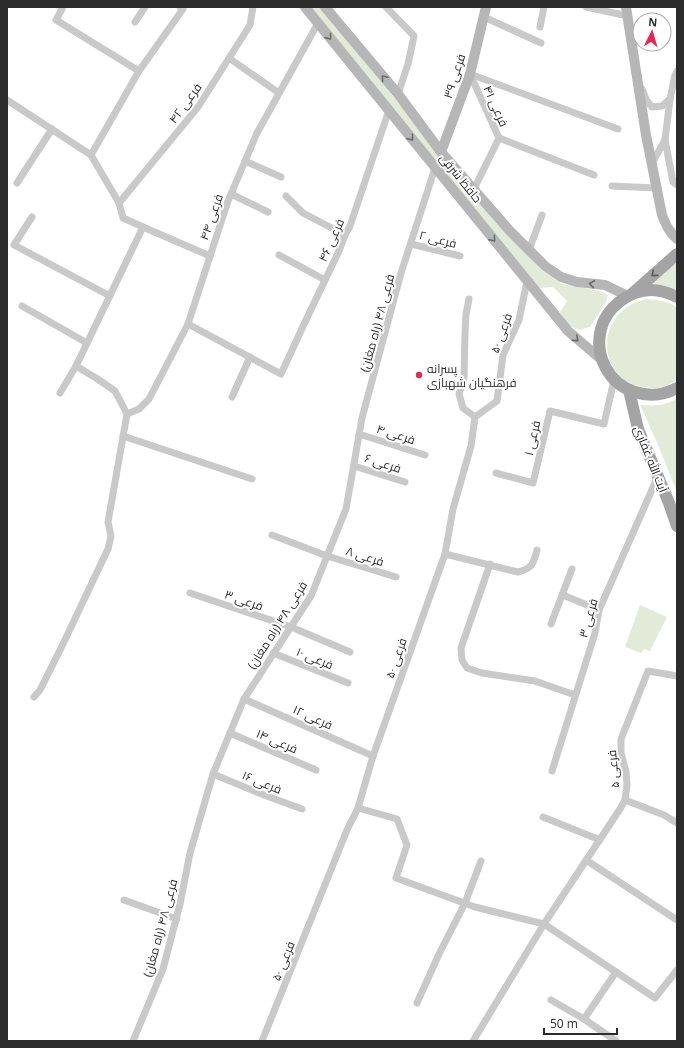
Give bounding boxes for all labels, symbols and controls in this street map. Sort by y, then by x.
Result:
north arrow [632,12,672,52]
text: N [648,14,658,29]
one-way arrow [325,33,332,40]
street label: فرعی ۳۹ [439,51,469,101]
one-way arrow [382,76,389,83]
street label: فرعی ۴۲ [165,79,205,127]
street label: فرعی ۴۱ [479,83,513,129]
one-way arrow [407,134,414,141]
street label: حافظ شرقی [436,150,486,206]
street label: فرعی ۴۴ [195,192,227,242]
street label: فرعی ۴۶ [314,216,348,264]
street label: فرعی ۲ [417,226,459,252]
one-way arrow [489,235,496,242]
one-way arrow [652,269,659,276]
street label: فرعی ۴۸ (راه مغان) [356,272,398,374]
one-way arrow [588,280,595,289]
street label: فرعی ۵۰ [486,311,516,355]
one-way arrow [572,334,579,341]
place label: پسرانه فرهنگیان شهبازی [427,360,516,391]
marker: پسرانه فرهنگیان شهبازی [414,370,424,380]
street label: فرعی ۱ [520,419,544,457]
street label: فرعی ۴ [375,420,417,448]
street label: آیت الله غفاری [630,423,672,496]
street label: فرعی ۶ [363,449,403,477]
street label: فرعی ۸ [344,542,386,570]
street label: فرعی ۴۸ (راه مغان) [243,578,311,672]
street label: فرعی ۳ [222,585,266,615]
street label: فرعی ۳ [574,597,602,639]
street label: فرعی ۵۰ [381,636,411,680]
street label: فرعی ۱۰ [294,643,336,673]
street label: فرعی ۱۲ [290,701,336,733]
street label: فرعی ۱۴ [254,725,300,757]
street label: فرعی ۵ [603,749,623,789]
street label: فرعی ۱۶ [240,766,284,798]
street label: فرعی ۴۸ (راه مغان) [139,877,181,979]
street label: فرعی ۵۰ [267,939,299,983]
scale bar [544,1010,617,1036]
text: 50 m [550,1015,578,1032]

